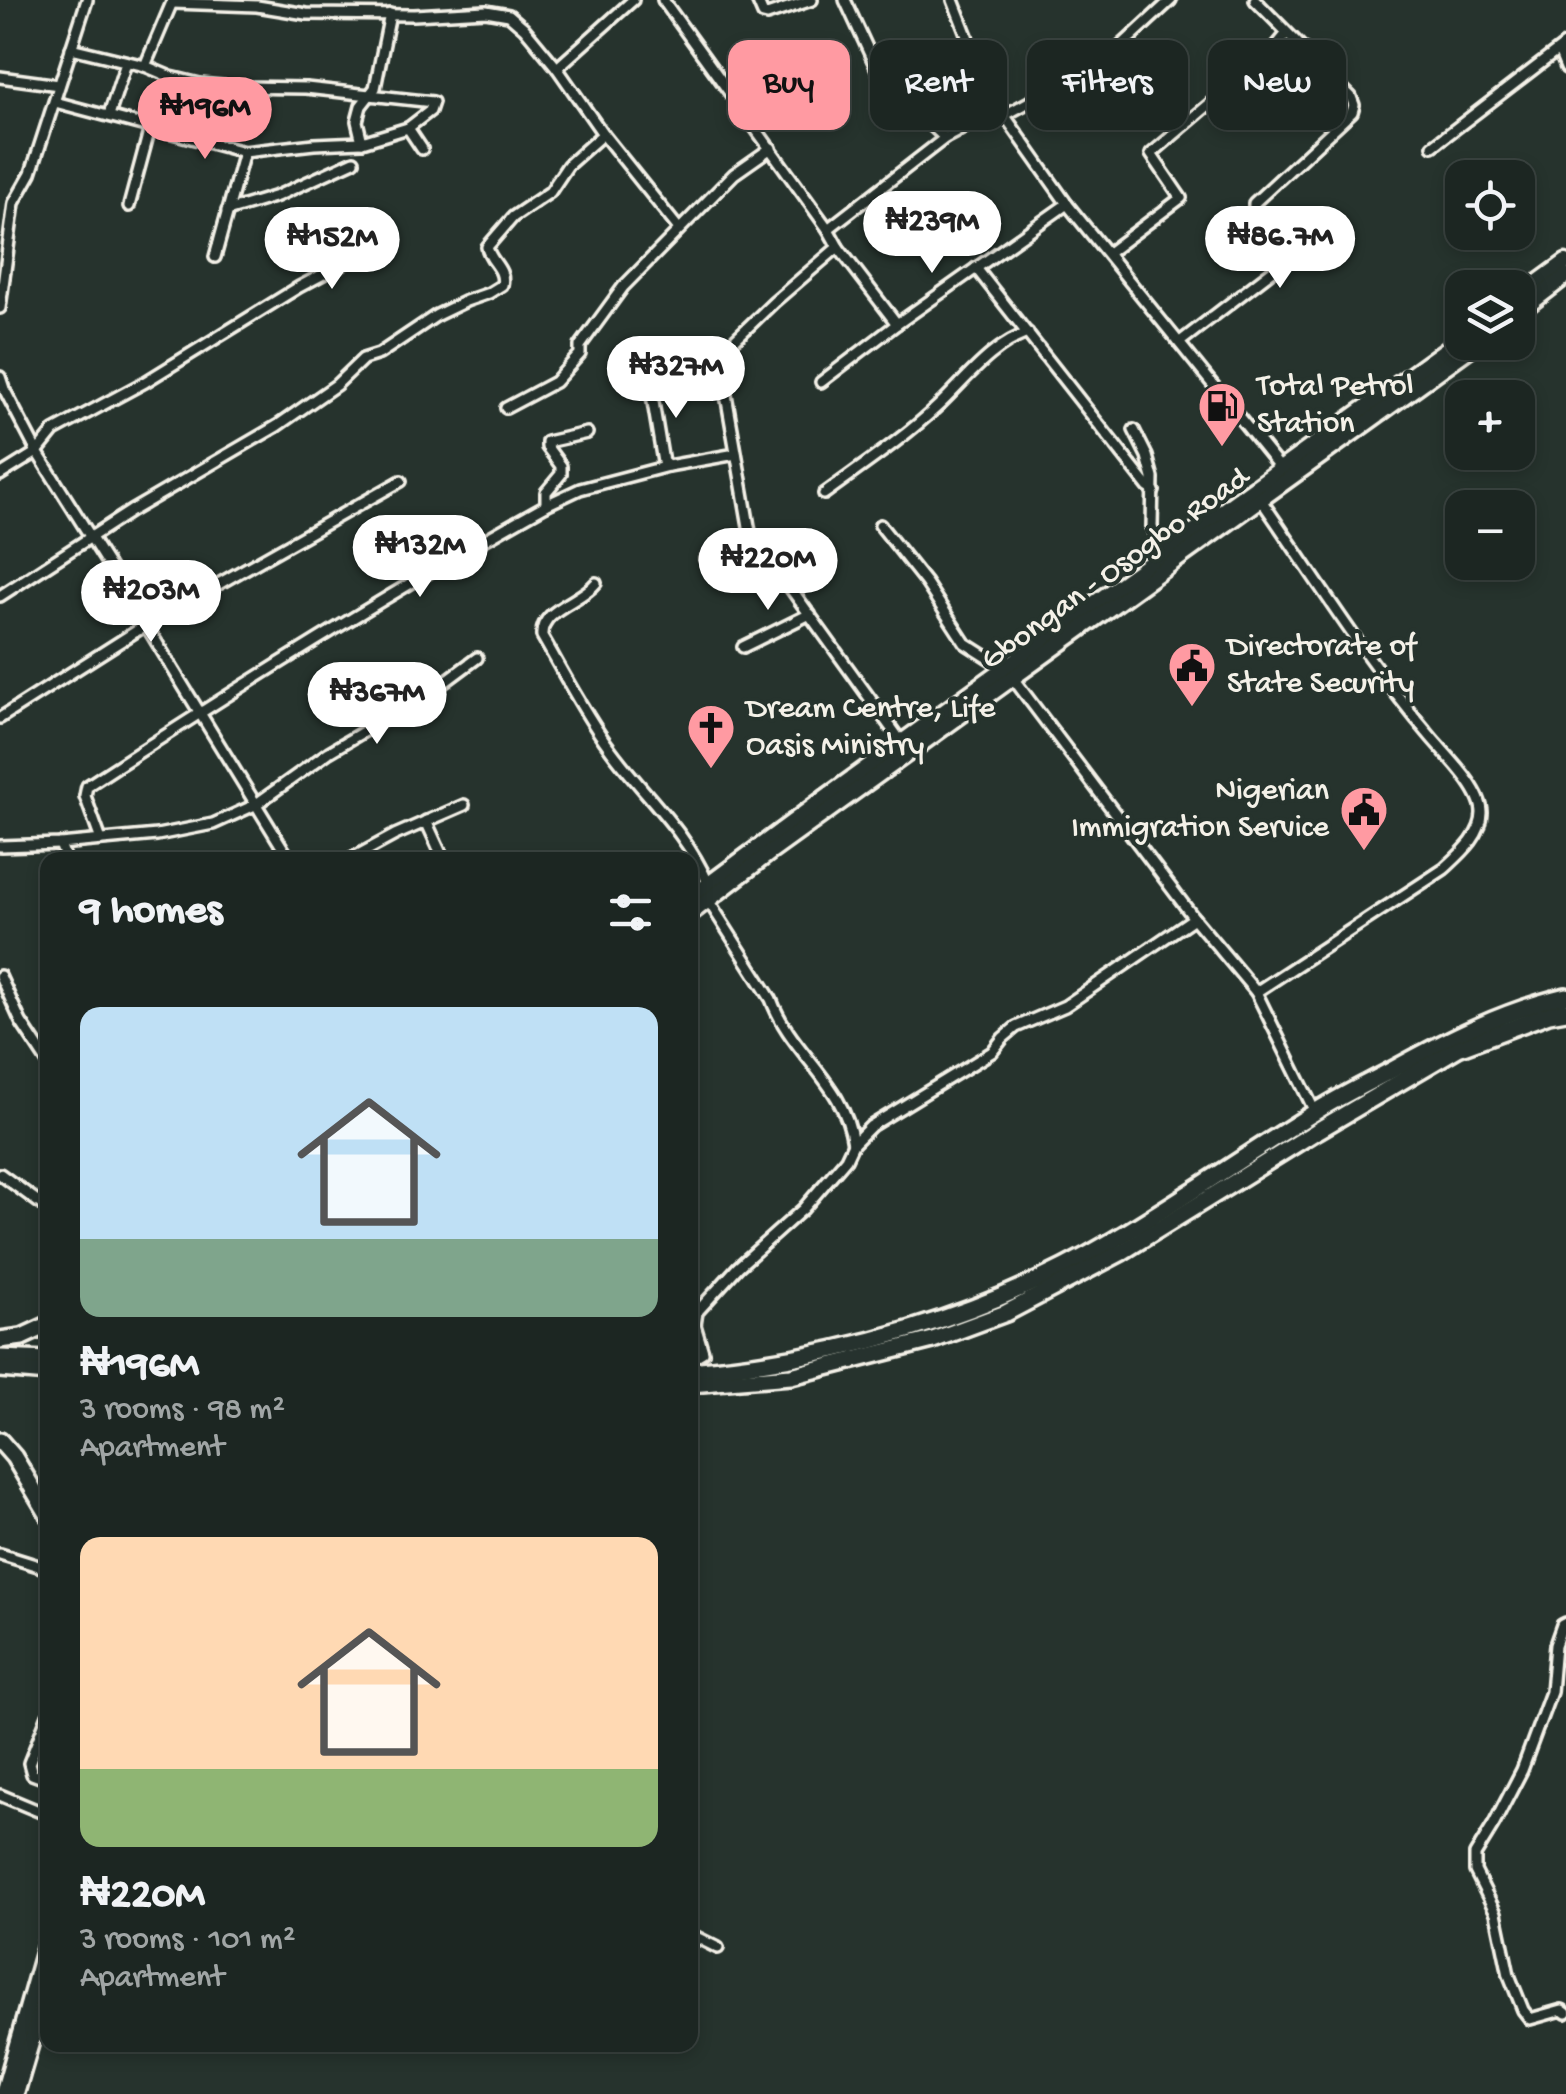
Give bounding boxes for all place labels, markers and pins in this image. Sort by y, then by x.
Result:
pin: ₦196M [135,77,275,162]
pin: ₦239M [862,191,1002,276]
pin: ₦86.7M [1199,206,1361,291]
pin: ₦152M [262,207,402,292]
pin: ₦327M [606,336,746,421]
place label: Total Petrol Station [1255,369,1414,444]
fuel station icon: Total Petrol Station [1196,380,1248,448]
pin: ₦132M [350,515,490,600]
pin: ₦220M [698,528,838,613]
pin: ₦203M [81,560,221,645]
place label: Directorate of State Security [1225,629,1418,704]
public building icon: Directorate of State Security [1166,640,1218,708]
pin: ₦367M [307,662,447,747]
place label: Dream Centre, Life Oasis Ministry [744,691,996,766]
church icon: Dream Centre, Life Oasis Ministry [685,702,737,770]
place label: Nigerian Immigration Service [1071,773,1329,848]
public building icon: Nigerian Immigration Service [1338,784,1390,852]

